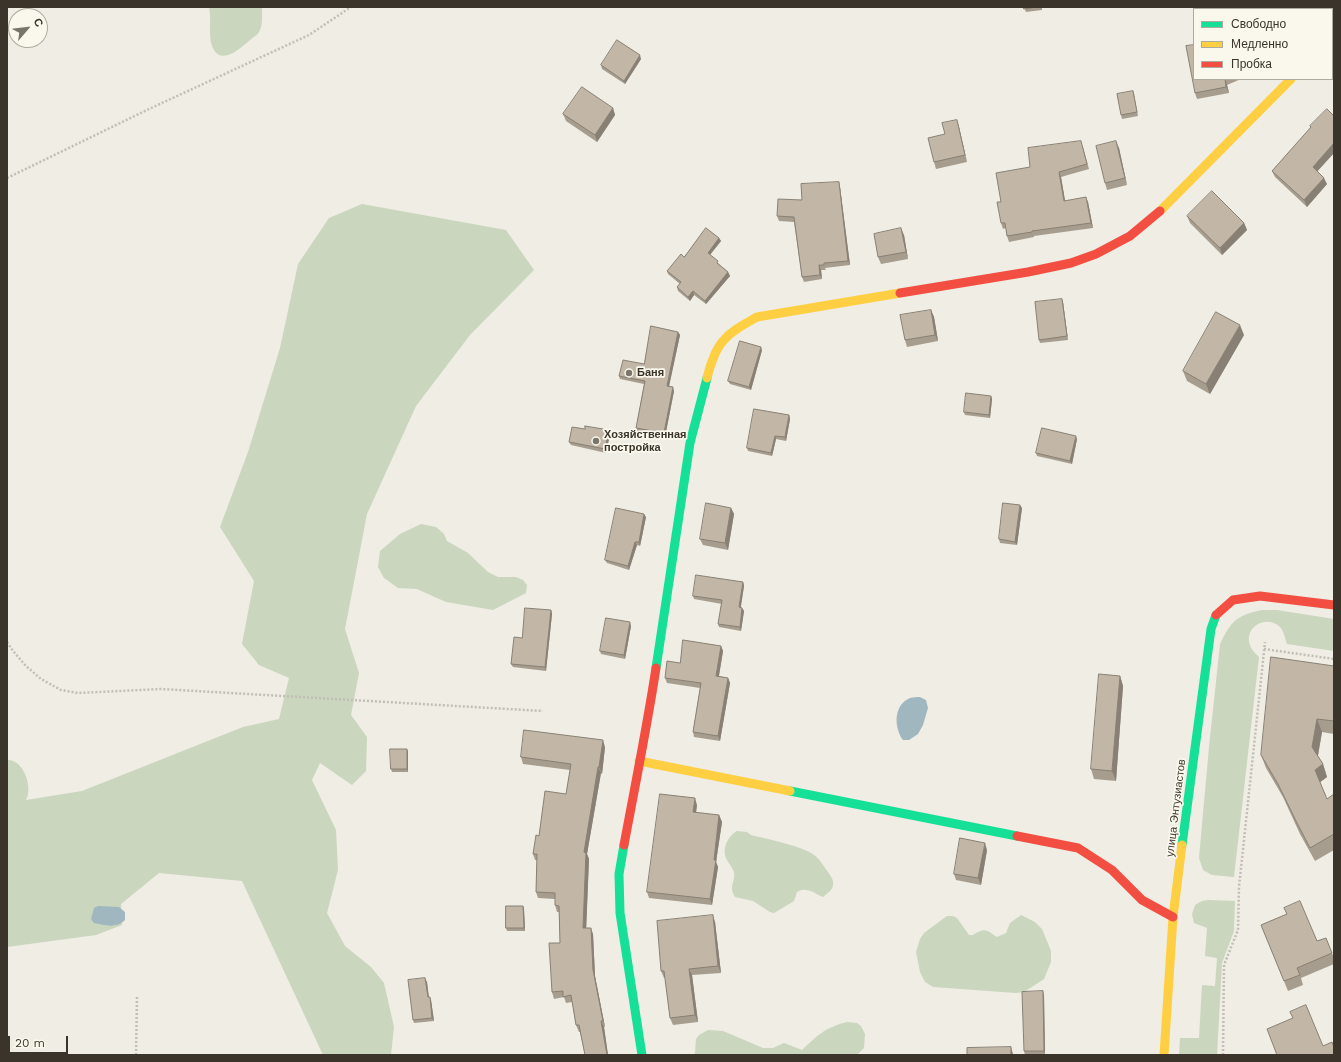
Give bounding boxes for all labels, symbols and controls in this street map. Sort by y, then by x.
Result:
north arrow [8,8,48,48]
legend [1193,8,1333,80]
text: С [31,16,46,29]
text: Свободно [1231,17,1286,31]
text: Медленно [1231,37,1288,51]
text: Пробка [1231,57,1272,71]
place label: Баня [637,366,664,380]
marker: Баня [624,368,634,378]
place label: Хозяйственная постройка [604,428,686,454]
marker: Хозяйственная постройка [591,436,601,446]
street label: улица Энтузиастов [1163,758,1189,858]
scale bar [10,1028,70,1054]
text: 20 m [15,1036,45,1050]

